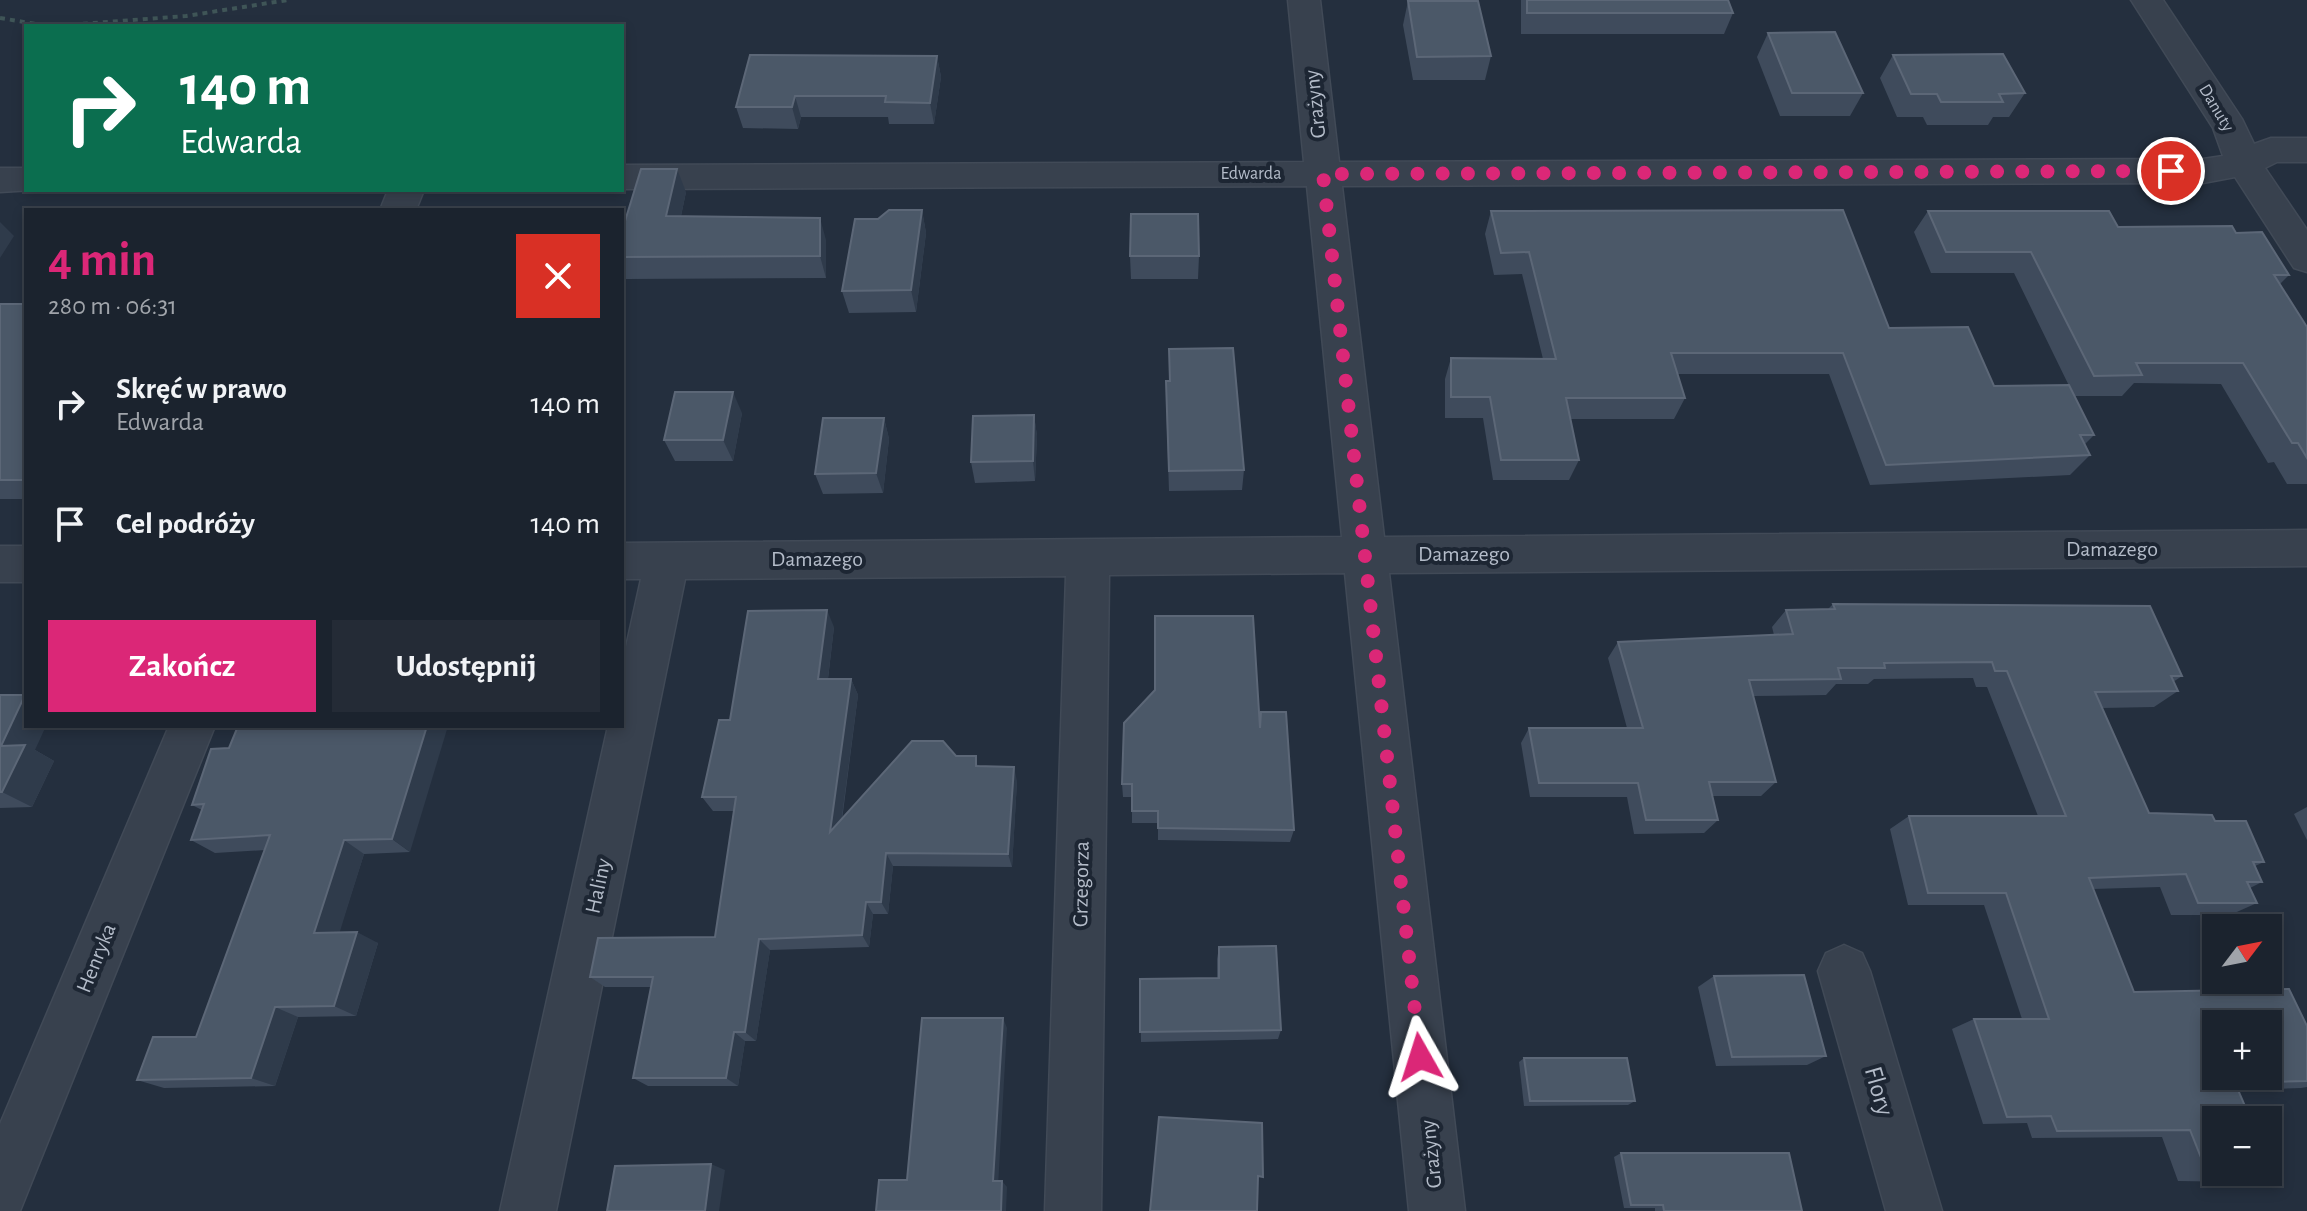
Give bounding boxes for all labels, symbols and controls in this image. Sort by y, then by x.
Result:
icon: right [48,56,152,160]
text: 140 m [180,59,311,115]
street label: Grażyny [1300,68,1330,139]
street label: Danuty [2195,81,2237,135]
text: Edwarda [180,124,302,160]
pin [2137,137,2205,205]
icon: arrive [2149,149,2193,193]
street label: Edwarda [1221,165,1281,183]
button: close [516,234,600,318]
text: 4 min [48,237,156,285]
text: 280 m · 06:31 [48,293,177,319]
text: Skręć w prawo [116,374,287,404]
icon: right [48,382,92,426]
text: 140 m [530,389,600,419]
text: Edwarda [116,409,204,435]
icon: arrive [48,502,92,546]
text: Cel podróży [116,509,255,539]
text: 140 m [530,509,600,539]
street label: Damazego [2066,538,2158,560]
street label: Damazego [1418,543,1510,565]
street label: Damazego [771,548,863,570]
button: Zakończ [48,620,316,712]
button: Udostępnij [332,620,600,712]
street label: Grzegorza [1069,841,1093,927]
street label: Haliny [581,856,615,916]
north arrow [2202,914,2282,994]
map controls [2202,914,2282,1186]
street label: Henryka [72,920,120,996]
button: + [2202,1010,2282,1090]
position arrow [1378,1015,1462,1099]
street label: Flory [1860,1063,1898,1119]
button: − [2202,1106,2282,1186]
street label: Grażyny [1416,1118,1446,1189]

